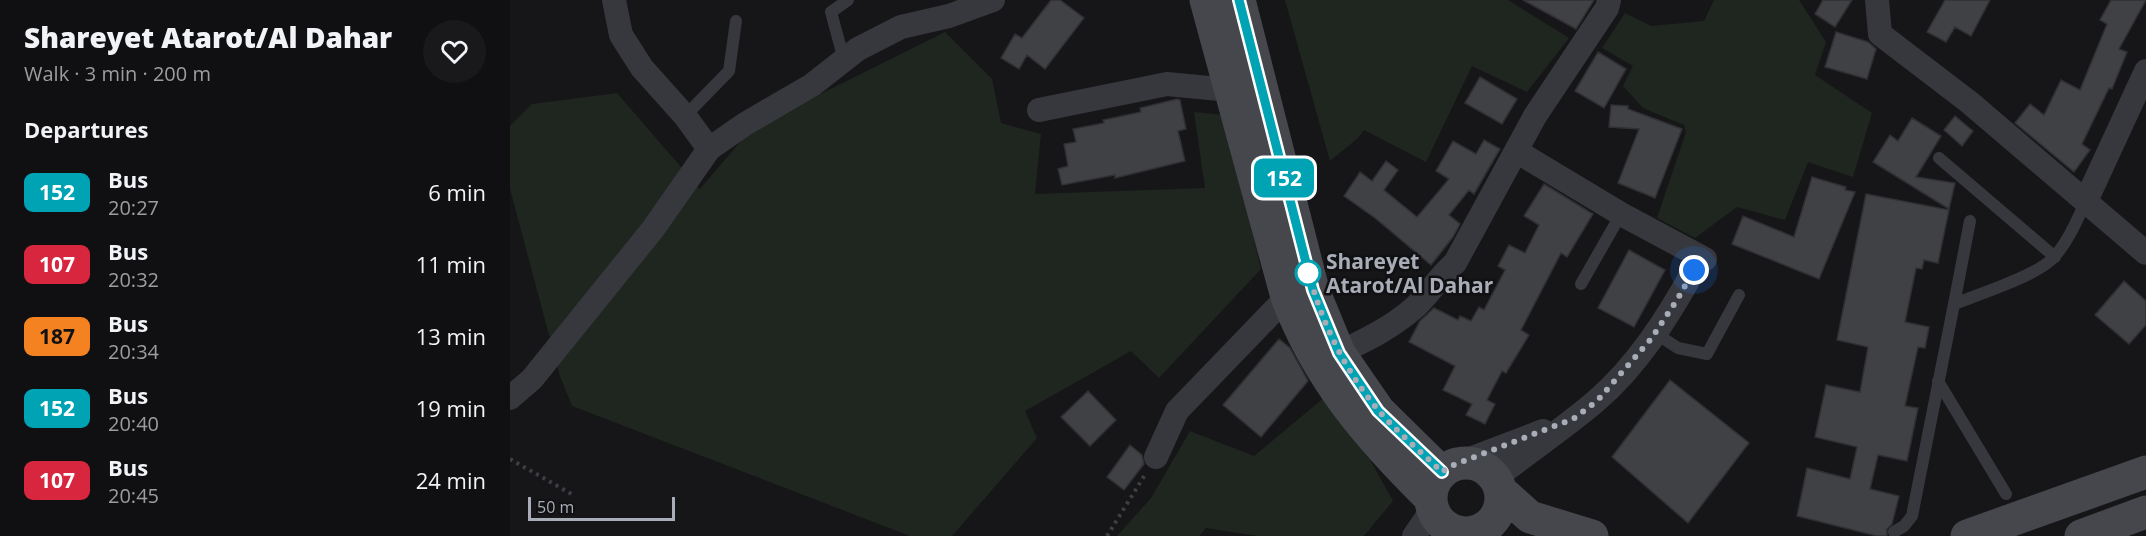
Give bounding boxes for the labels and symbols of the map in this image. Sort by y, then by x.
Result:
line badge: 152 [1250,158,1318,198]
place label: Shareyet Atarot/Al Dahar [1326,247,1494,299]
your location [1679,255,1709,285]
marker: Shareyet Atarot/Al Dahar [1295,260,1321,286]
scale bar [528,494,675,522]

